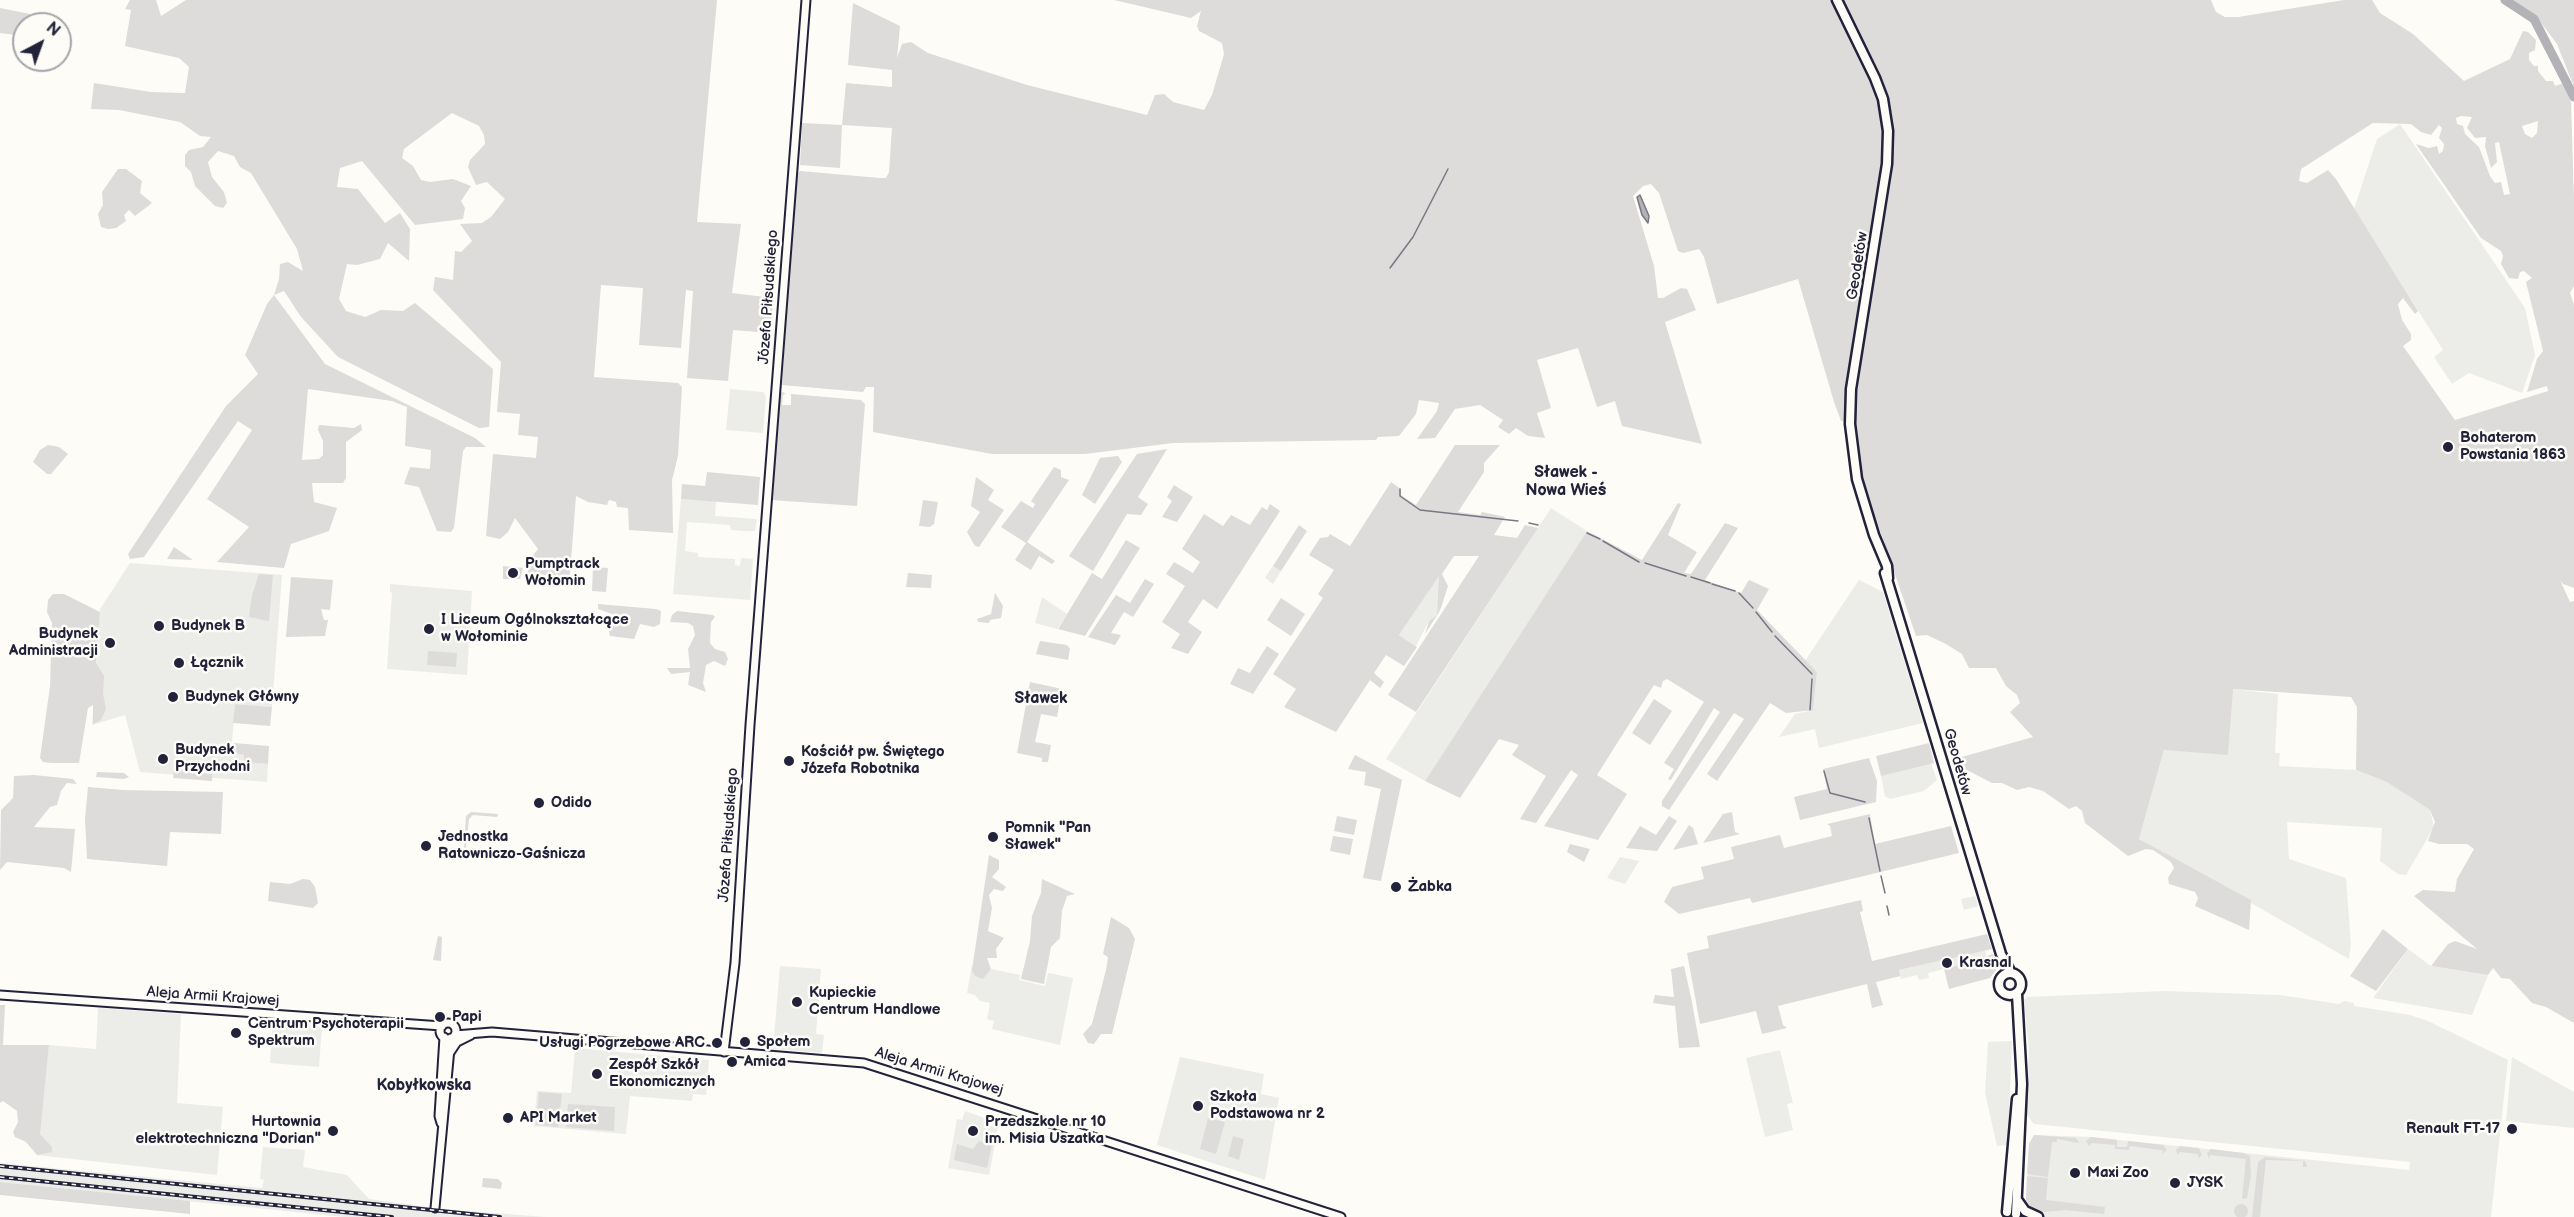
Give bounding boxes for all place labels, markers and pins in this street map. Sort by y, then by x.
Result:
place label: Bohaterom Powstania 1863 [2460,429,2566,464]
marker: Bohaterom Powstania 1863 [2441,440,2455,454]
place label: Pumptrack Wołomin [525,555,600,590]
marker: Pumptrack Wołomin [506,566,520,580]
place label: I Liceum Ogólnokształcące w Wołominie [441,611,629,646]
place label: Budynek B [171,617,245,635]
marker: Budynek B [152,619,166,633]
marker: I Liceum Ogólnokształcące w Wołominie [422,622,436,636]
place label: Budynek Administracji [9,625,98,660]
marker: Budynek Administracji [103,636,117,650]
place label: Łącznik [191,654,244,672]
marker: Łącznik [172,656,186,670]
place label: Budynek Główny [185,688,299,706]
marker: Budynek Główny [166,690,180,704]
place label: Budynek Przychodni [175,741,250,776]
place label: Kościół pw. Świętego Józefa Robotnika [801,743,945,778]
marker: Budynek Przychodni [156,752,170,766]
marker: Kościół pw. Świętego Józefa Robotnika [782,754,796,768]
place label: Odido [551,794,592,812]
marker: Odido [532,796,546,810]
place label: Pomnik "Pan Sławek" [1005,819,1091,854]
place label: Jednostka Ratowniczo-Gaśnicza [438,828,586,863]
marker: Pomnik "Pan Sławek" [986,830,1000,844]
marker: Jednostka Ratowniczo-Gaśnicza [419,839,433,853]
place label: Żabka [1408,878,1452,896]
marker: Żabka [1389,880,1403,894]
place label: Krasnal [1959,954,2012,972]
marker: Krasnal [1940,956,1954,970]
place label: Kupieckie Centrum Handlowe [809,984,940,1019]
marker: Kupieckie Centrum Handlowe [790,995,804,1009]
place label: Papi [452,1008,482,1026]
marker: Papi [433,1010,447,1024]
place label: Centrum Psychoterapii Spektrum [248,1015,404,1050]
marker: Centrum Psychoterapii Spektrum [229,1026,243,1040]
place label: Społem [757,1033,810,1051]
place label: Usługi Pogrzebowe ARC [539,1034,705,1052]
marker: Społem [738,1035,752,1049]
marker: Usługi Pogrzebowe ARC [710,1036,724,1050]
place label: Amica [744,1053,786,1071]
marker: Amica [725,1055,739,1069]
place label: Zespół Szkół Ekonomicznych [609,1056,715,1091]
marker: Zespół Szkół Ekonomicznych [590,1067,604,1081]
place label: Szkoła Podstawowa nr 2 [1210,1088,1325,1123]
marker: Szkoła Podstawowa nr 2 [1191,1099,1205,1113]
place label: API Market [520,1109,596,1127]
marker: API Market [501,1111,515,1125]
place label: Hurtownia elektrotechniczna "Dorian" [136,1113,321,1148]
place label: Przedszkole nr 10 im. Misia Uszatka [985,1113,1106,1148]
place label: Renault FT-17 [2406,1120,2500,1138]
marker: Renault FT-17 [2505,1122,2519,1136]
marker: Hurtownia elektrotechniczna "Dorian" [326,1124,340,1138]
marker: Przedszkole nr 10 im. Misia Uszatka [966,1124,980,1138]
place label: Maxi Zoo [2087,1164,2149,1182]
marker: Maxi Zoo [2068,1166,2082,1180]
place label: JYSK [2187,1174,2223,1192]
marker: JYSK [2168,1176,2182,1190]

